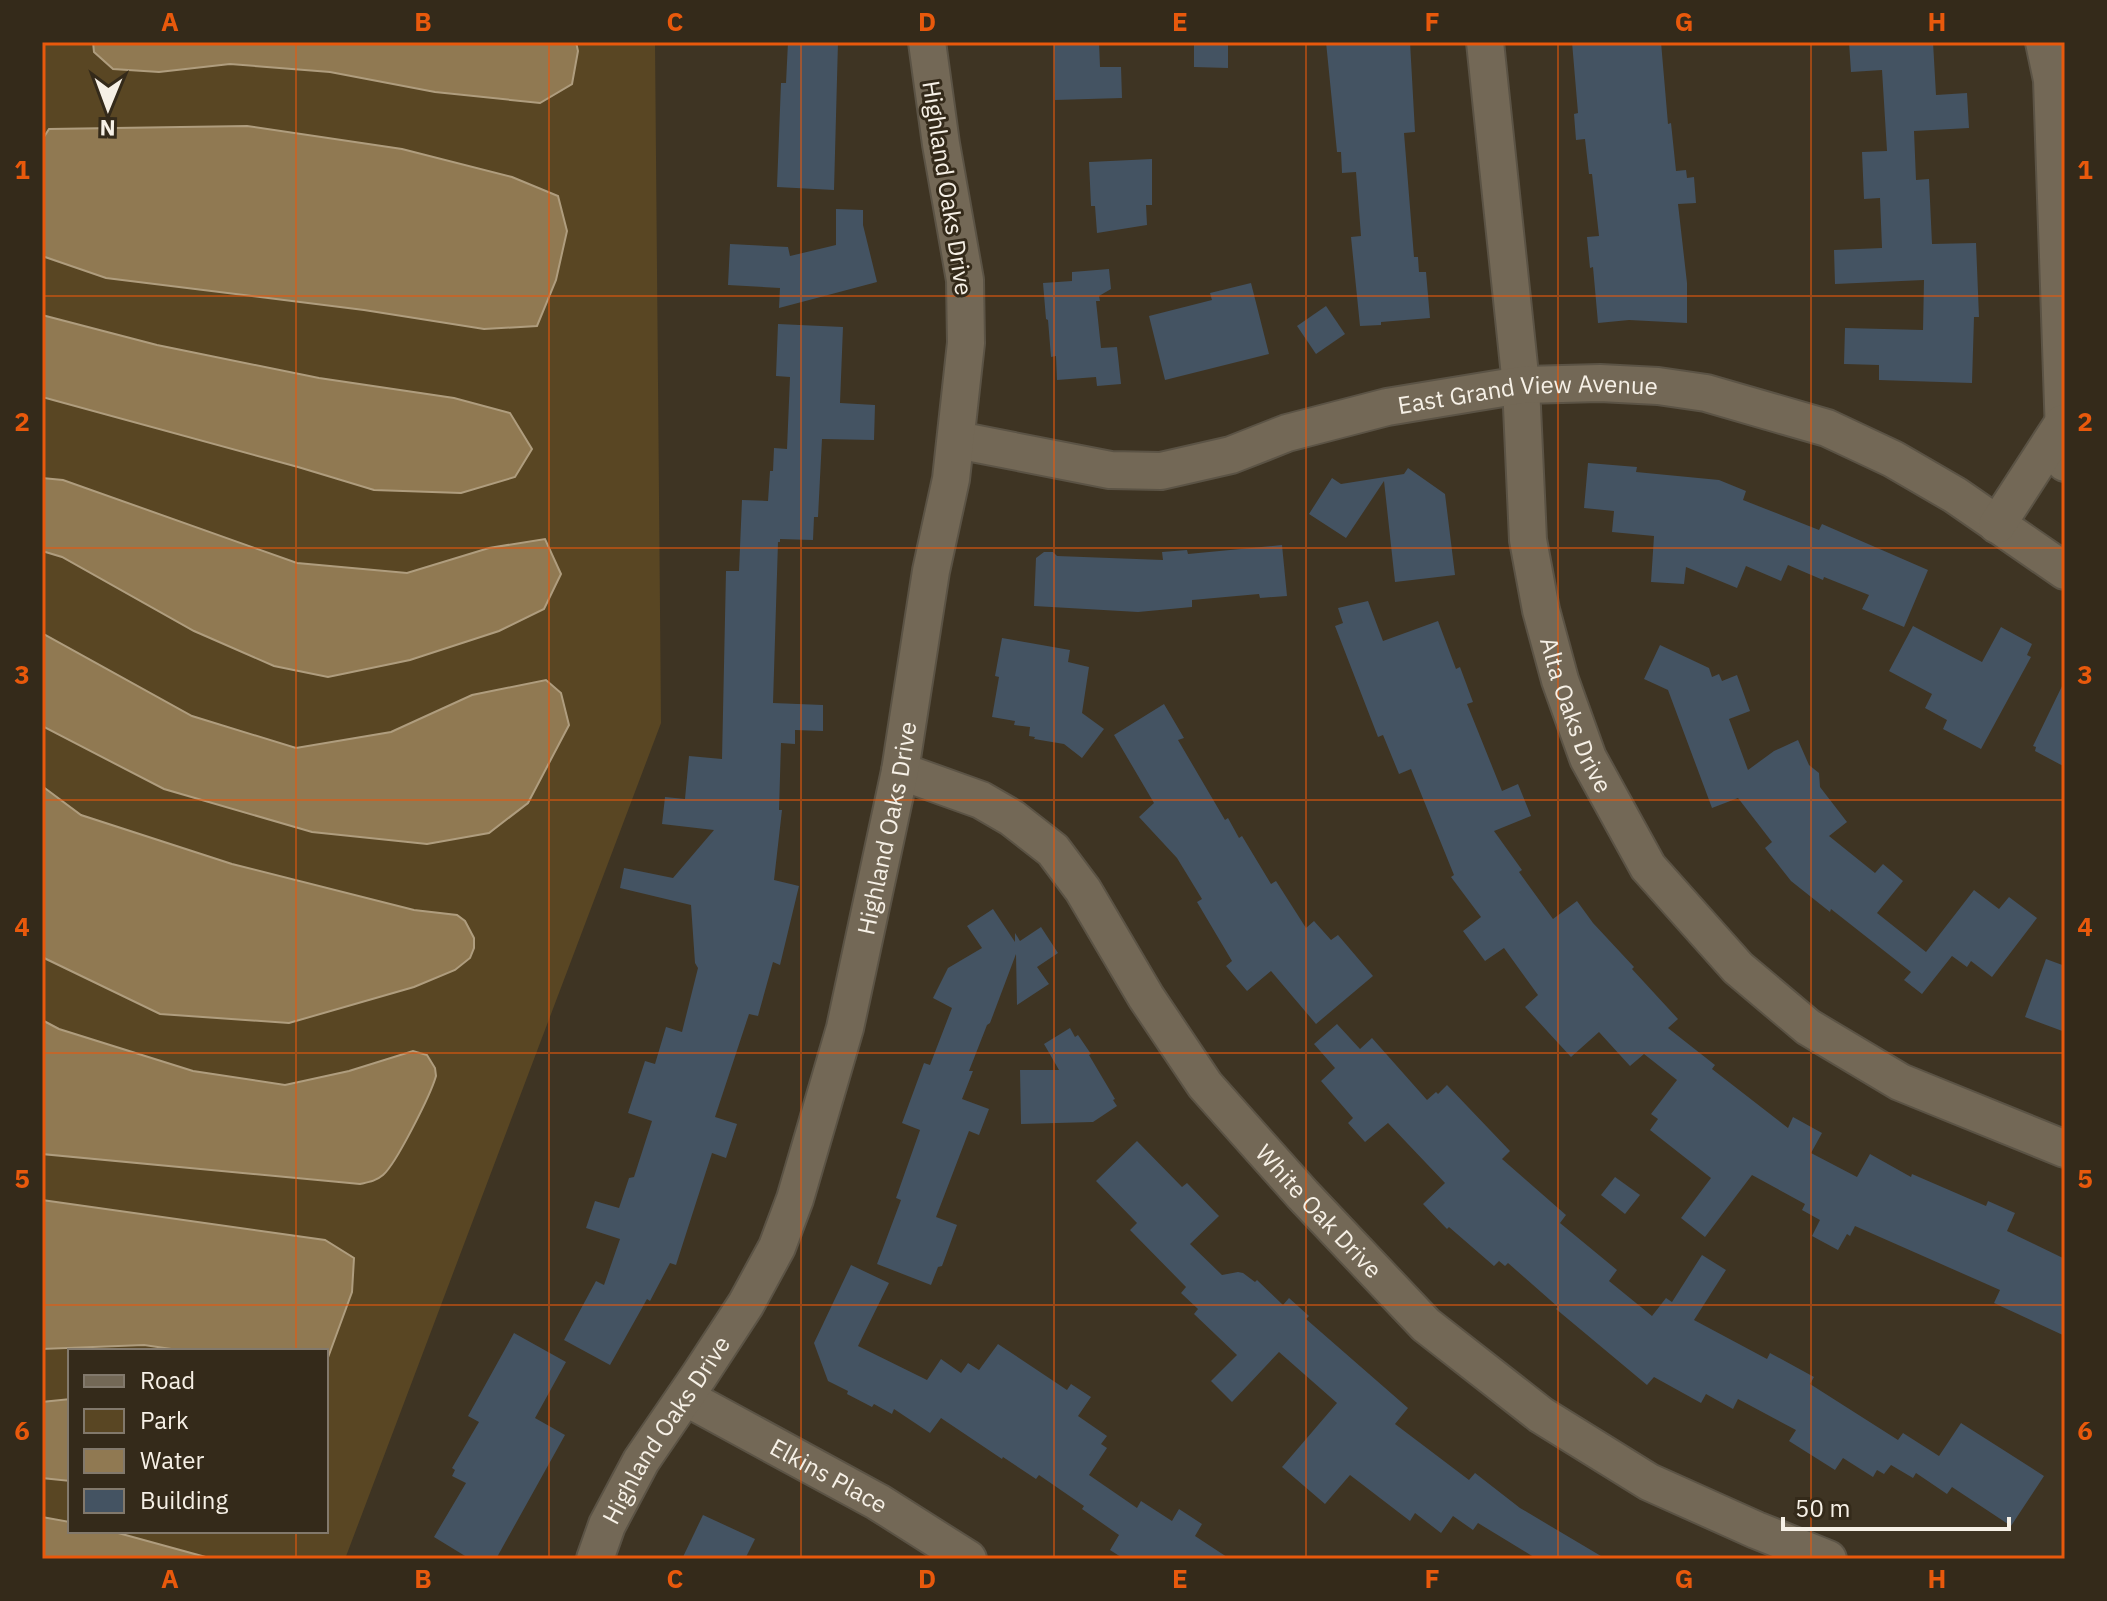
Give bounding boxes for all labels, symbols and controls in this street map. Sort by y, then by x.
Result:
text: A [161,4,179,38]
text: B [414,4,432,38]
text: C [667,4,684,38]
text: D [918,4,936,38]
text: E [1172,4,1188,38]
text: F [1424,4,1440,38]
text: G [1675,4,1693,38]
text: H [1928,4,1946,38]
north arrow [68,68,148,148]
street label: Highland Oaks Drive [915,78,981,298]
text: N [99,114,116,143]
text: 1 [14,152,30,186]
text: 1 [2077,152,2093,186]
street label: East Grand View Avenue [1395,367,1659,421]
text: 2 [14,404,30,438]
text: 2 [2077,404,2093,438]
street label: Alta Oaks Drive [1533,634,1620,798]
text: 3 [14,657,30,691]
text: 3 [2077,657,2093,691]
street label: Highland Oaks Drive [849,719,923,938]
text: 4 [14,909,30,943]
text: 4 [2077,909,2093,943]
street label: White Oak Drive [1249,1137,1389,1285]
text: 5 [14,1161,30,1195]
text: 5 [2077,1161,2093,1195]
street label: Highland Oaks Drive [594,1329,737,1530]
legend [68,1349,328,1533]
text: Road [140,1364,195,1396]
text: Park [140,1404,189,1436]
text: 6 [14,1413,30,1447]
text: 6 [2077,1413,2093,1447]
street label: Elkins Place [765,1430,894,1520]
text: Water [140,1444,204,1476]
scale bar [1783,1481,2009,1531]
text: Building [140,1484,228,1516]
text: 50 m [1795,1492,1850,1524]
text: A [161,1561,179,1595]
text: B [414,1561,432,1595]
text: C [667,1561,684,1595]
text: D [918,1561,936,1595]
text: E [1172,1561,1188,1595]
text: F [1424,1561,1440,1595]
text: G [1675,1561,1693,1595]
text: H [1928,1561,1946,1595]

